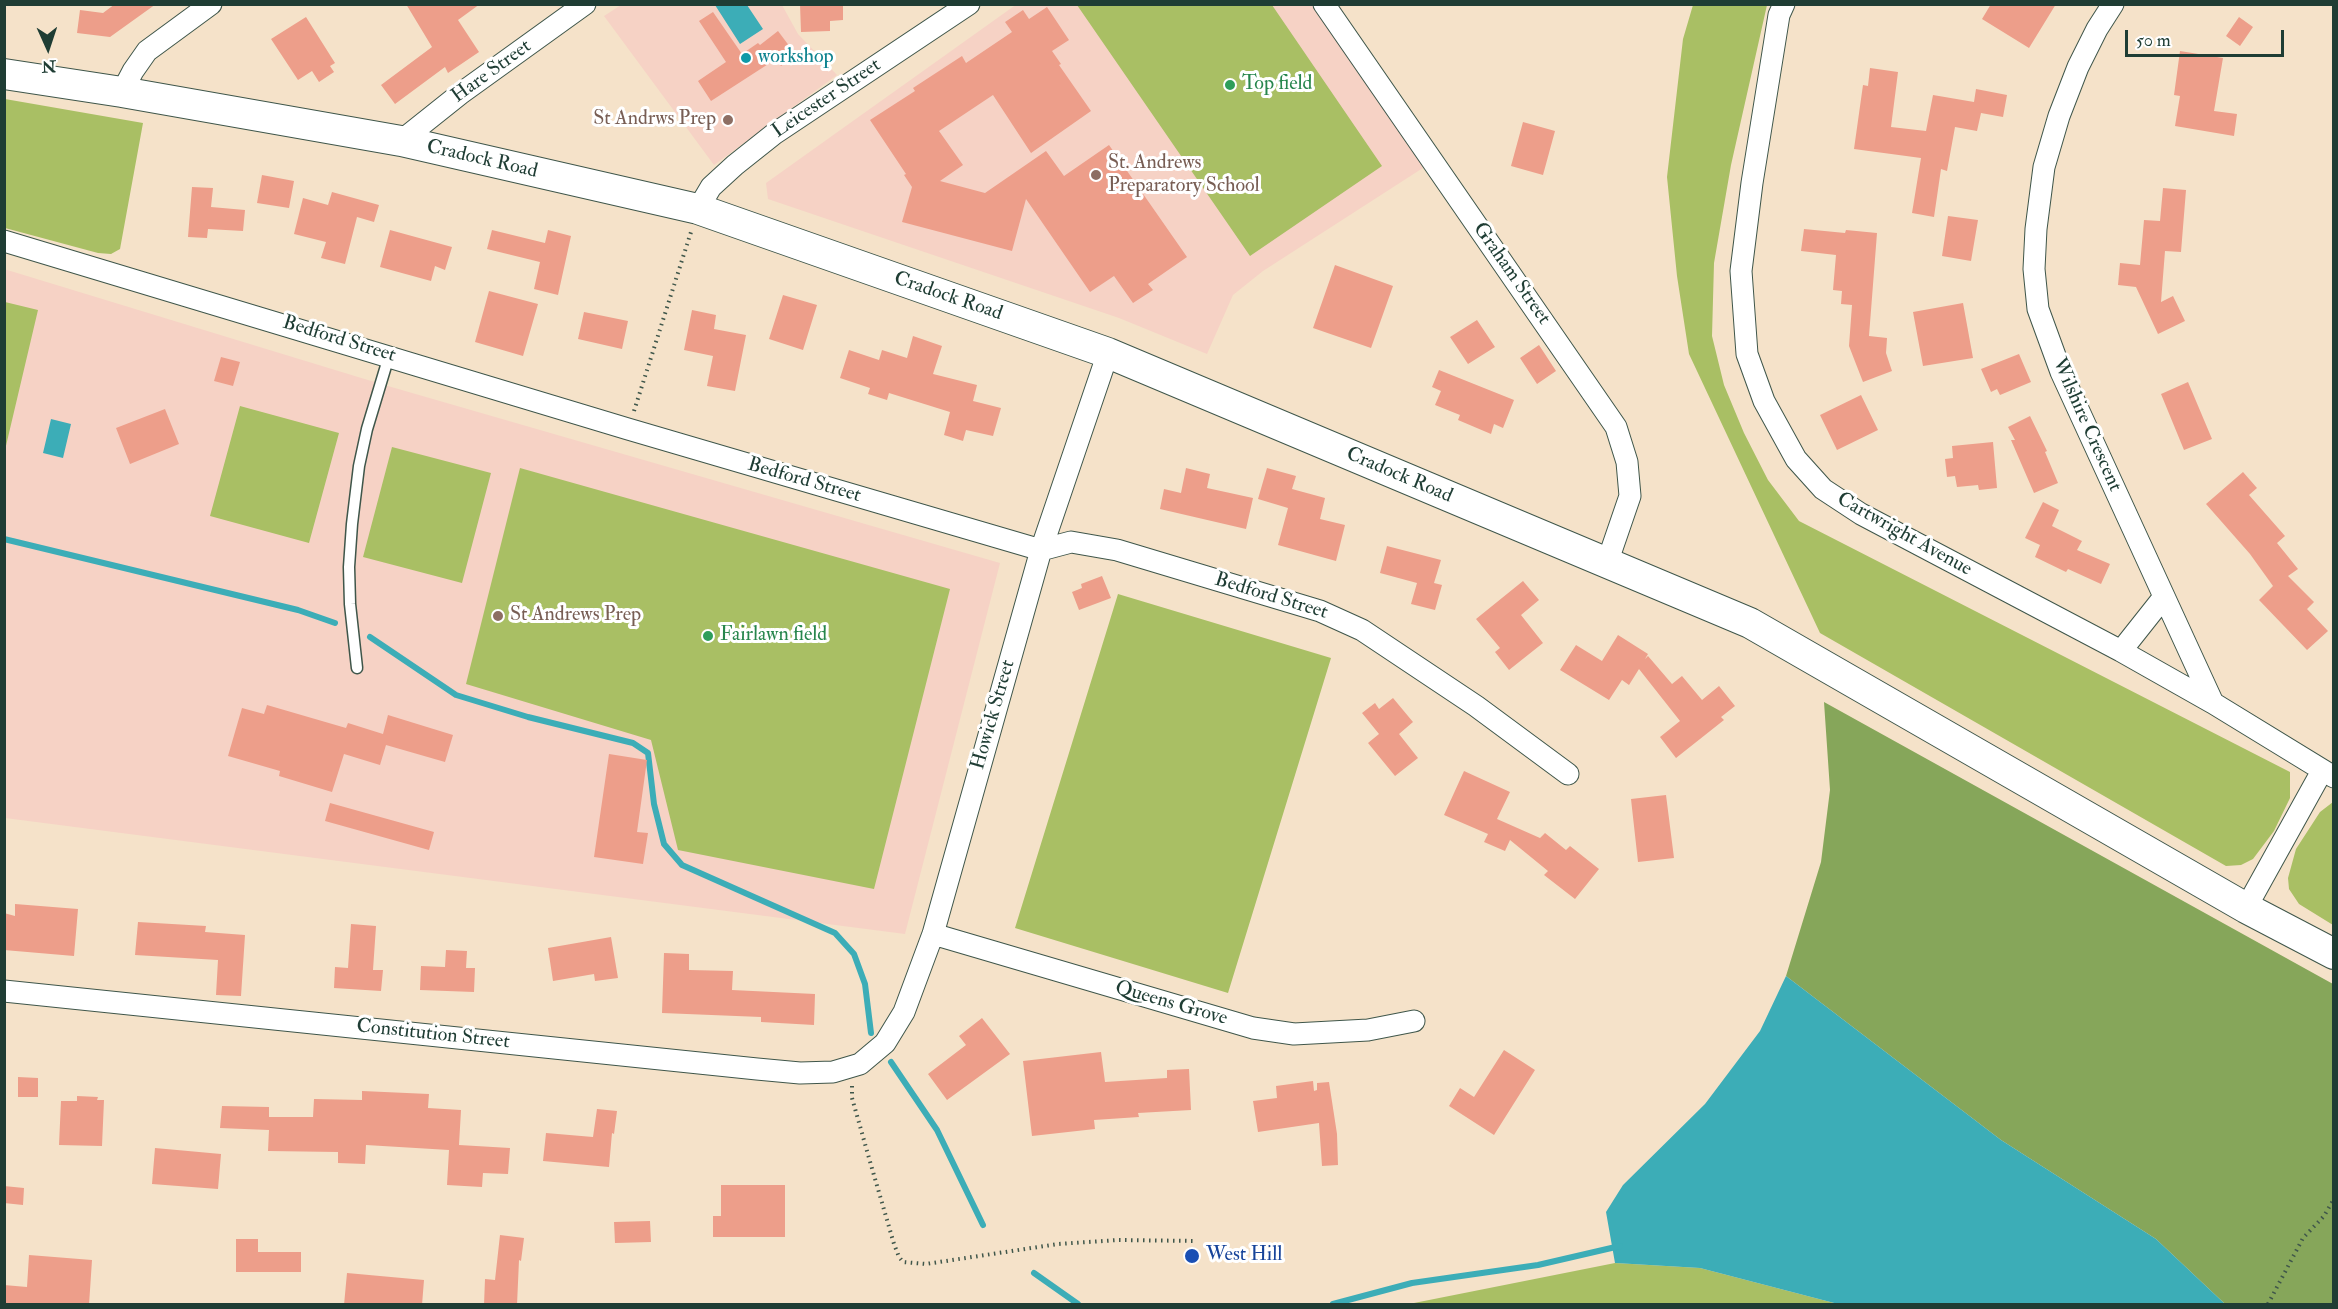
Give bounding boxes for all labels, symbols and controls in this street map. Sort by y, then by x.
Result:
north arrow [18,18,78,78]
scale bar [2128,18,2287,56]
text: 50 m [2136,29,2171,52]
street label: Hare Street [447,35,537,109]
place label: workshop [758,46,834,70]
marker: workshop [739,51,753,65]
street label: Leicester Street [768,54,886,144]
text: N [41,56,57,76]
place label: Top field [1242,73,1312,97]
marker: Top field [1223,78,1237,92]
place label: St Andrws Prep [593,108,716,132]
marker: St Andrws Prep [721,113,735,127]
street label: Cradock Road [424,136,540,184]
place label: St. Andrews Preparatory School [1108,152,1260,199]
marker: St. Andrews Preparatory School [1089,168,1103,182]
street label: Graham Street [1467,218,1555,330]
street label: Cradock Road [891,267,1005,327]
street label: Bedford Street [280,311,398,369]
street label: Wilshire Crescent [2046,355,2126,495]
street label: Cradock Road [1342,443,1456,509]
street label: Bedford Street [745,453,863,509]
street label: Cartwright Avenue [1832,488,1976,582]
street label: Bedford Street [1212,568,1330,626]
place label: St Andrews Prep [510,604,641,628]
marker: St Andrews Prep [491,609,505,623]
place label: Fairlawn field [720,624,827,648]
marker: Fairlawn field [701,629,715,643]
street label: Howick Street [967,657,1021,773]
street label: Queens Grove [1112,977,1230,1031]
street label: Constitution Street [355,1015,511,1055]
place label: West Hill [1206,1244,1282,1268]
marker: West Hill [1183,1247,1201,1265]

